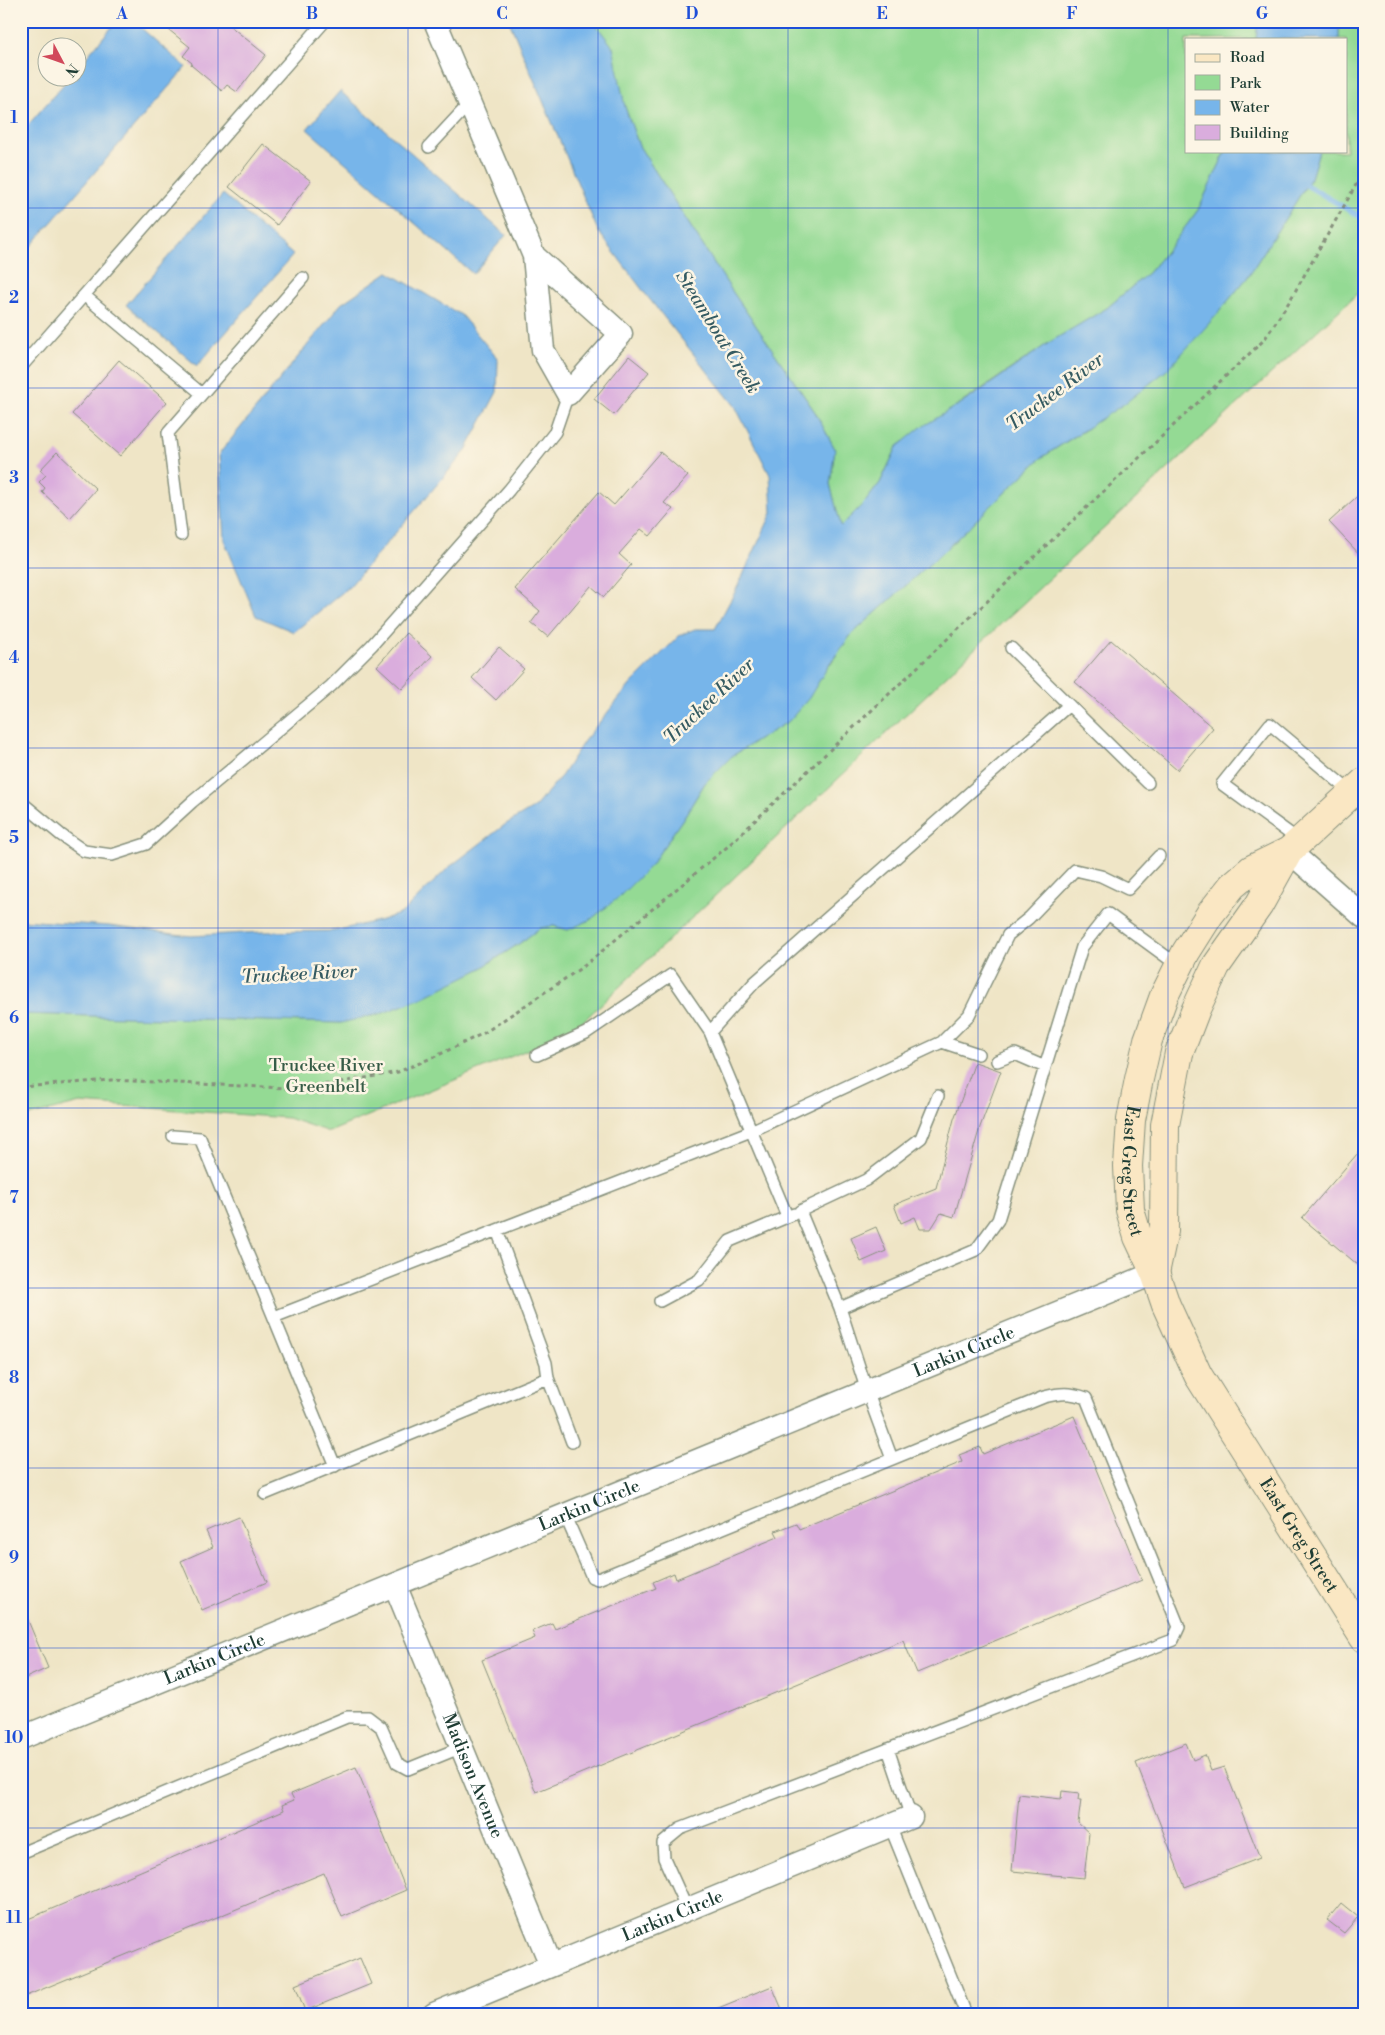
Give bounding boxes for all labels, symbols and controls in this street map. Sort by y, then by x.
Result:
text: A [115,4,128,24]
text: B [306,4,318,24]
text: C [496,4,508,24]
text: D [686,4,699,24]
text: E [876,4,888,24]
text: F [1066,4,1078,24]
text: G [1256,4,1269,24]
north arrow [38,38,88,88]
legend [1185,38,1348,152]
text: Road [1230,48,1265,67]
text: N [61,60,81,80]
text: Park [1230,74,1262,93]
text: Water [1229,98,1270,117]
text: 1 [10,108,18,128]
text: Building [1229,124,1289,143]
water label: Steamboat Creek [670,266,766,398]
text: 2 [9,288,19,308]
water label: Truckee River [1002,347,1109,436]
text: 3 [9,468,19,488]
text: 4 [9,648,20,668]
water label: Truckee River [658,652,760,749]
text: 5 [9,828,19,848]
water label: Truckee River [241,959,358,989]
text: 6 [9,1008,19,1028]
park label: Truckee River Greenbelt [269,1054,384,1098]
street label: East Greg Street [1117,1104,1149,1240]
text: 7 [9,1188,19,1208]
street label: Larkin Circle [910,1320,1018,1382]
text: 8 [9,1368,19,1388]
street label: East Greg Street [1254,1473,1344,1598]
street label: Larkin Circle [535,1474,643,1536]
text: 9 [9,1548,19,1568]
street label: Larkin Circle [160,1628,269,1690]
street label: Madison Avenue [437,1710,509,1841]
text: 10 [5,1728,23,1748]
street label: Larkin Circle [618,1884,727,1947]
text: 11 [6,1908,22,1928]

